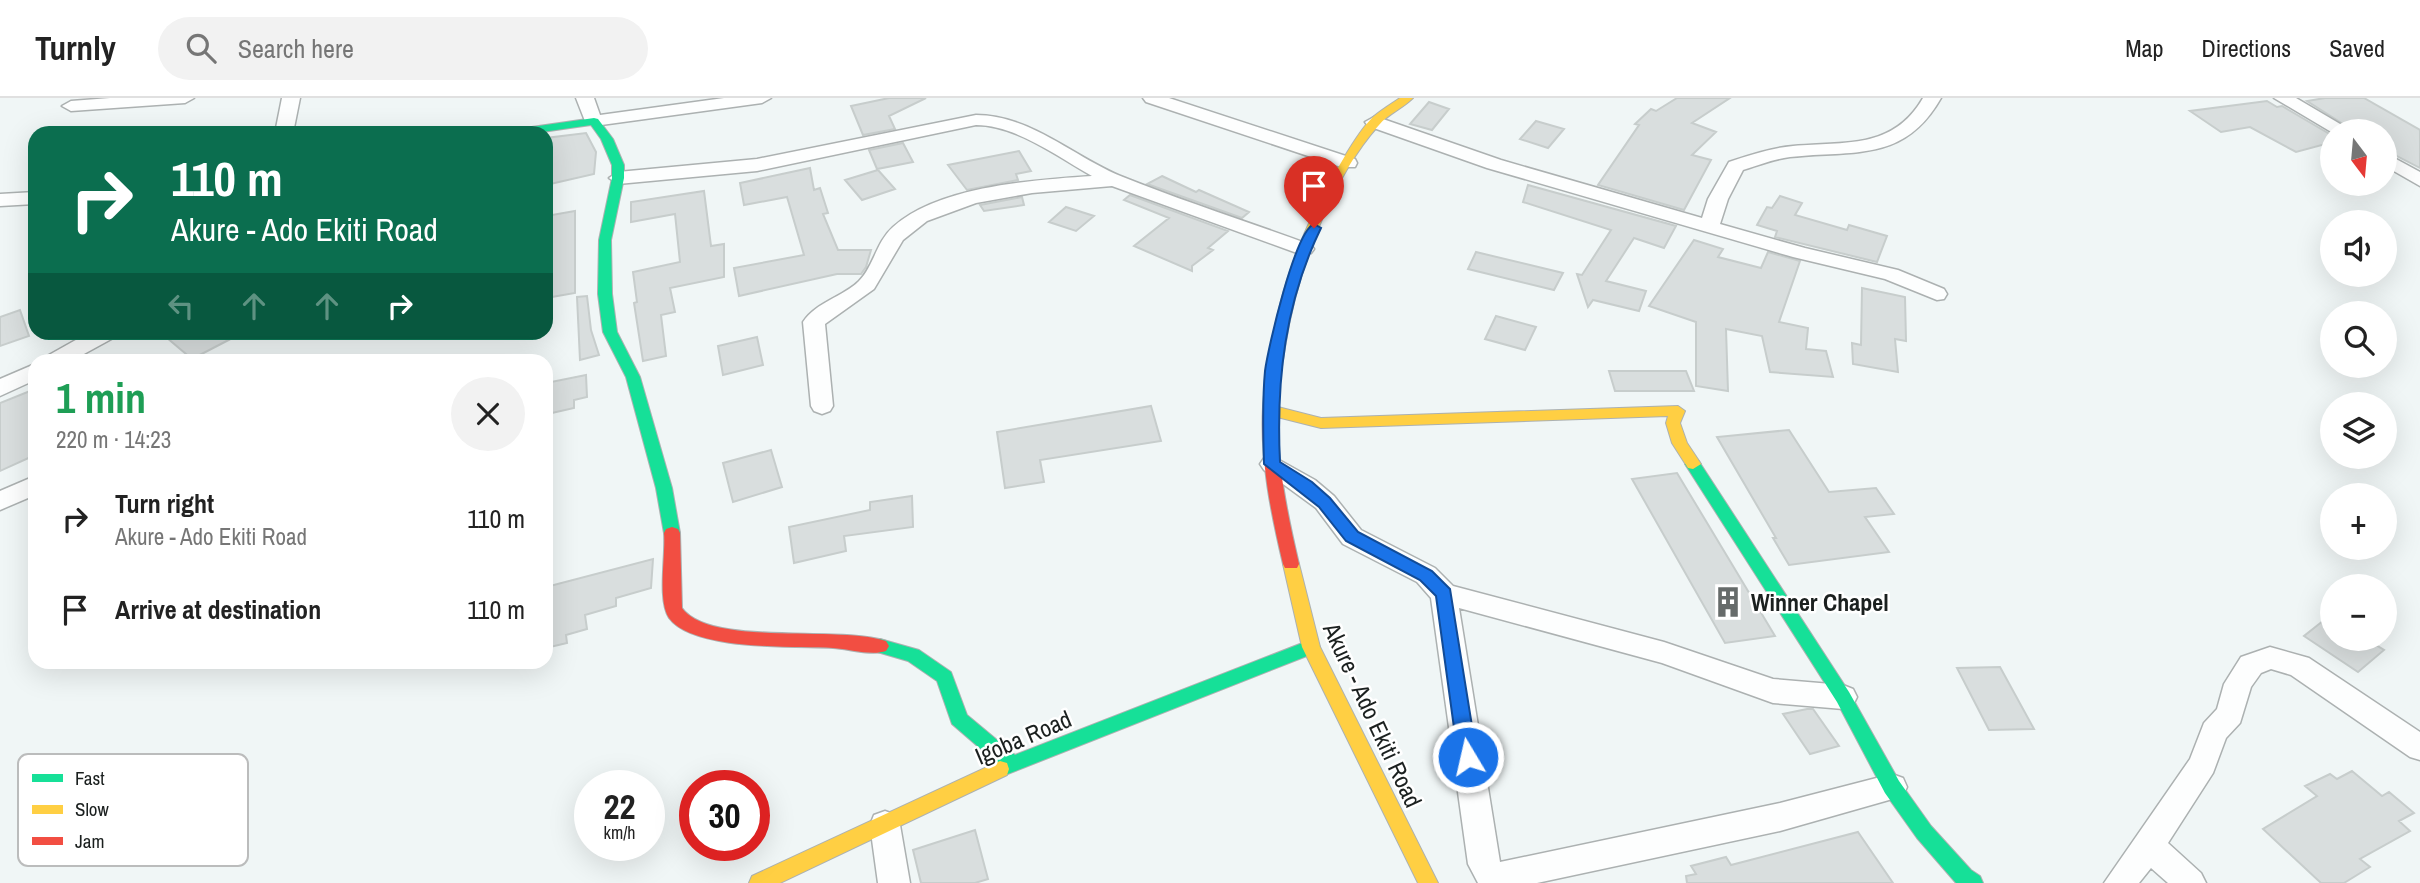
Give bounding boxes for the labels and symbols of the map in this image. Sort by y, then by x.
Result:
north arrow [2320,119,2398,196]
pin [1284,156,1344,228]
building icon: Winner Chapel [1711,585,1745,619]
place label: Winner Chapel [1751,586,1889,618]
street label: Akure - Ado Ekiti Road [1316,617,1430,812]
street label: Igoba Road [970,702,1076,772]
position arrow [1431,720,1505,794]
legend [18,754,248,866]
text: Fast [75,765,105,791]
speed limit sign: 30 [679,770,770,861]
text: Slow [75,796,110,822]
text: Jam [75,828,104,854]

